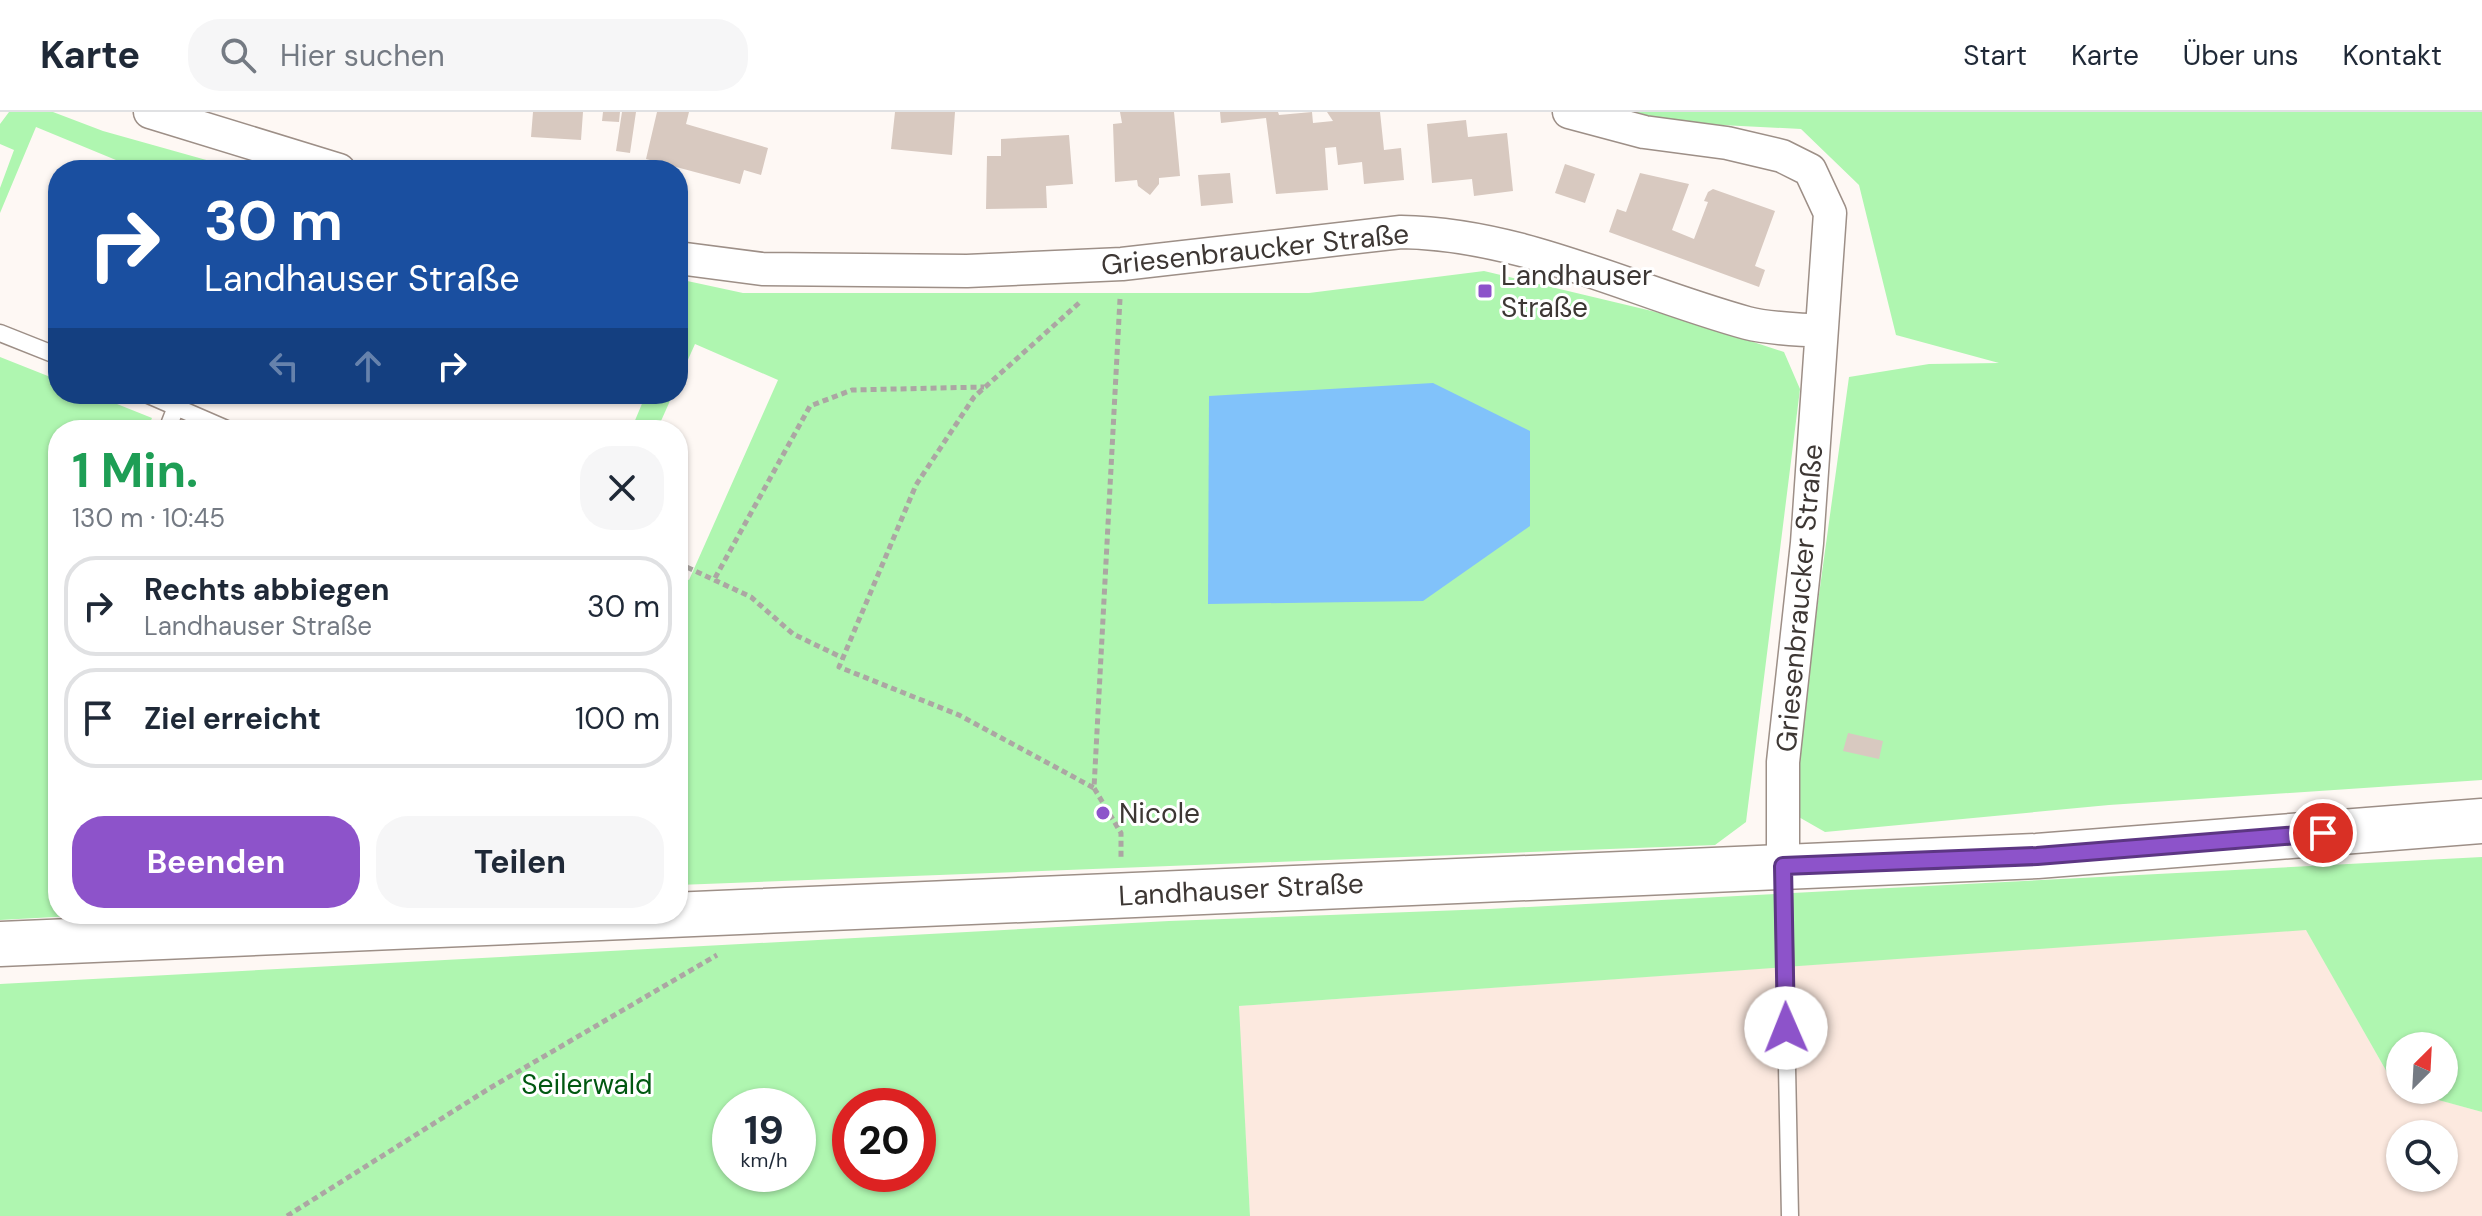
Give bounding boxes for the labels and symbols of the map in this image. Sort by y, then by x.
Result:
street label: Griesenbraucker Straße [1099,215,1411,284]
place label: Landhauser Straße [1501,257,1652,326]
marker: Landhauser Straße [1476,282,1494,300]
street label: Griesenbraucker Straße [1768,442,1831,754]
place label: Nicole [1119,795,1200,832]
pin [2289,799,2357,867]
marker: Nicole [1094,804,1112,822]
street label: Landhauser Straße [1117,865,1365,914]
position arrow [1744,986,1828,1070]
north arrow [2386,1032,2458,1104]
park label: Seilerwald [521,1066,653,1103]
speed limit sign: 20 [832,1088,936,1192]

